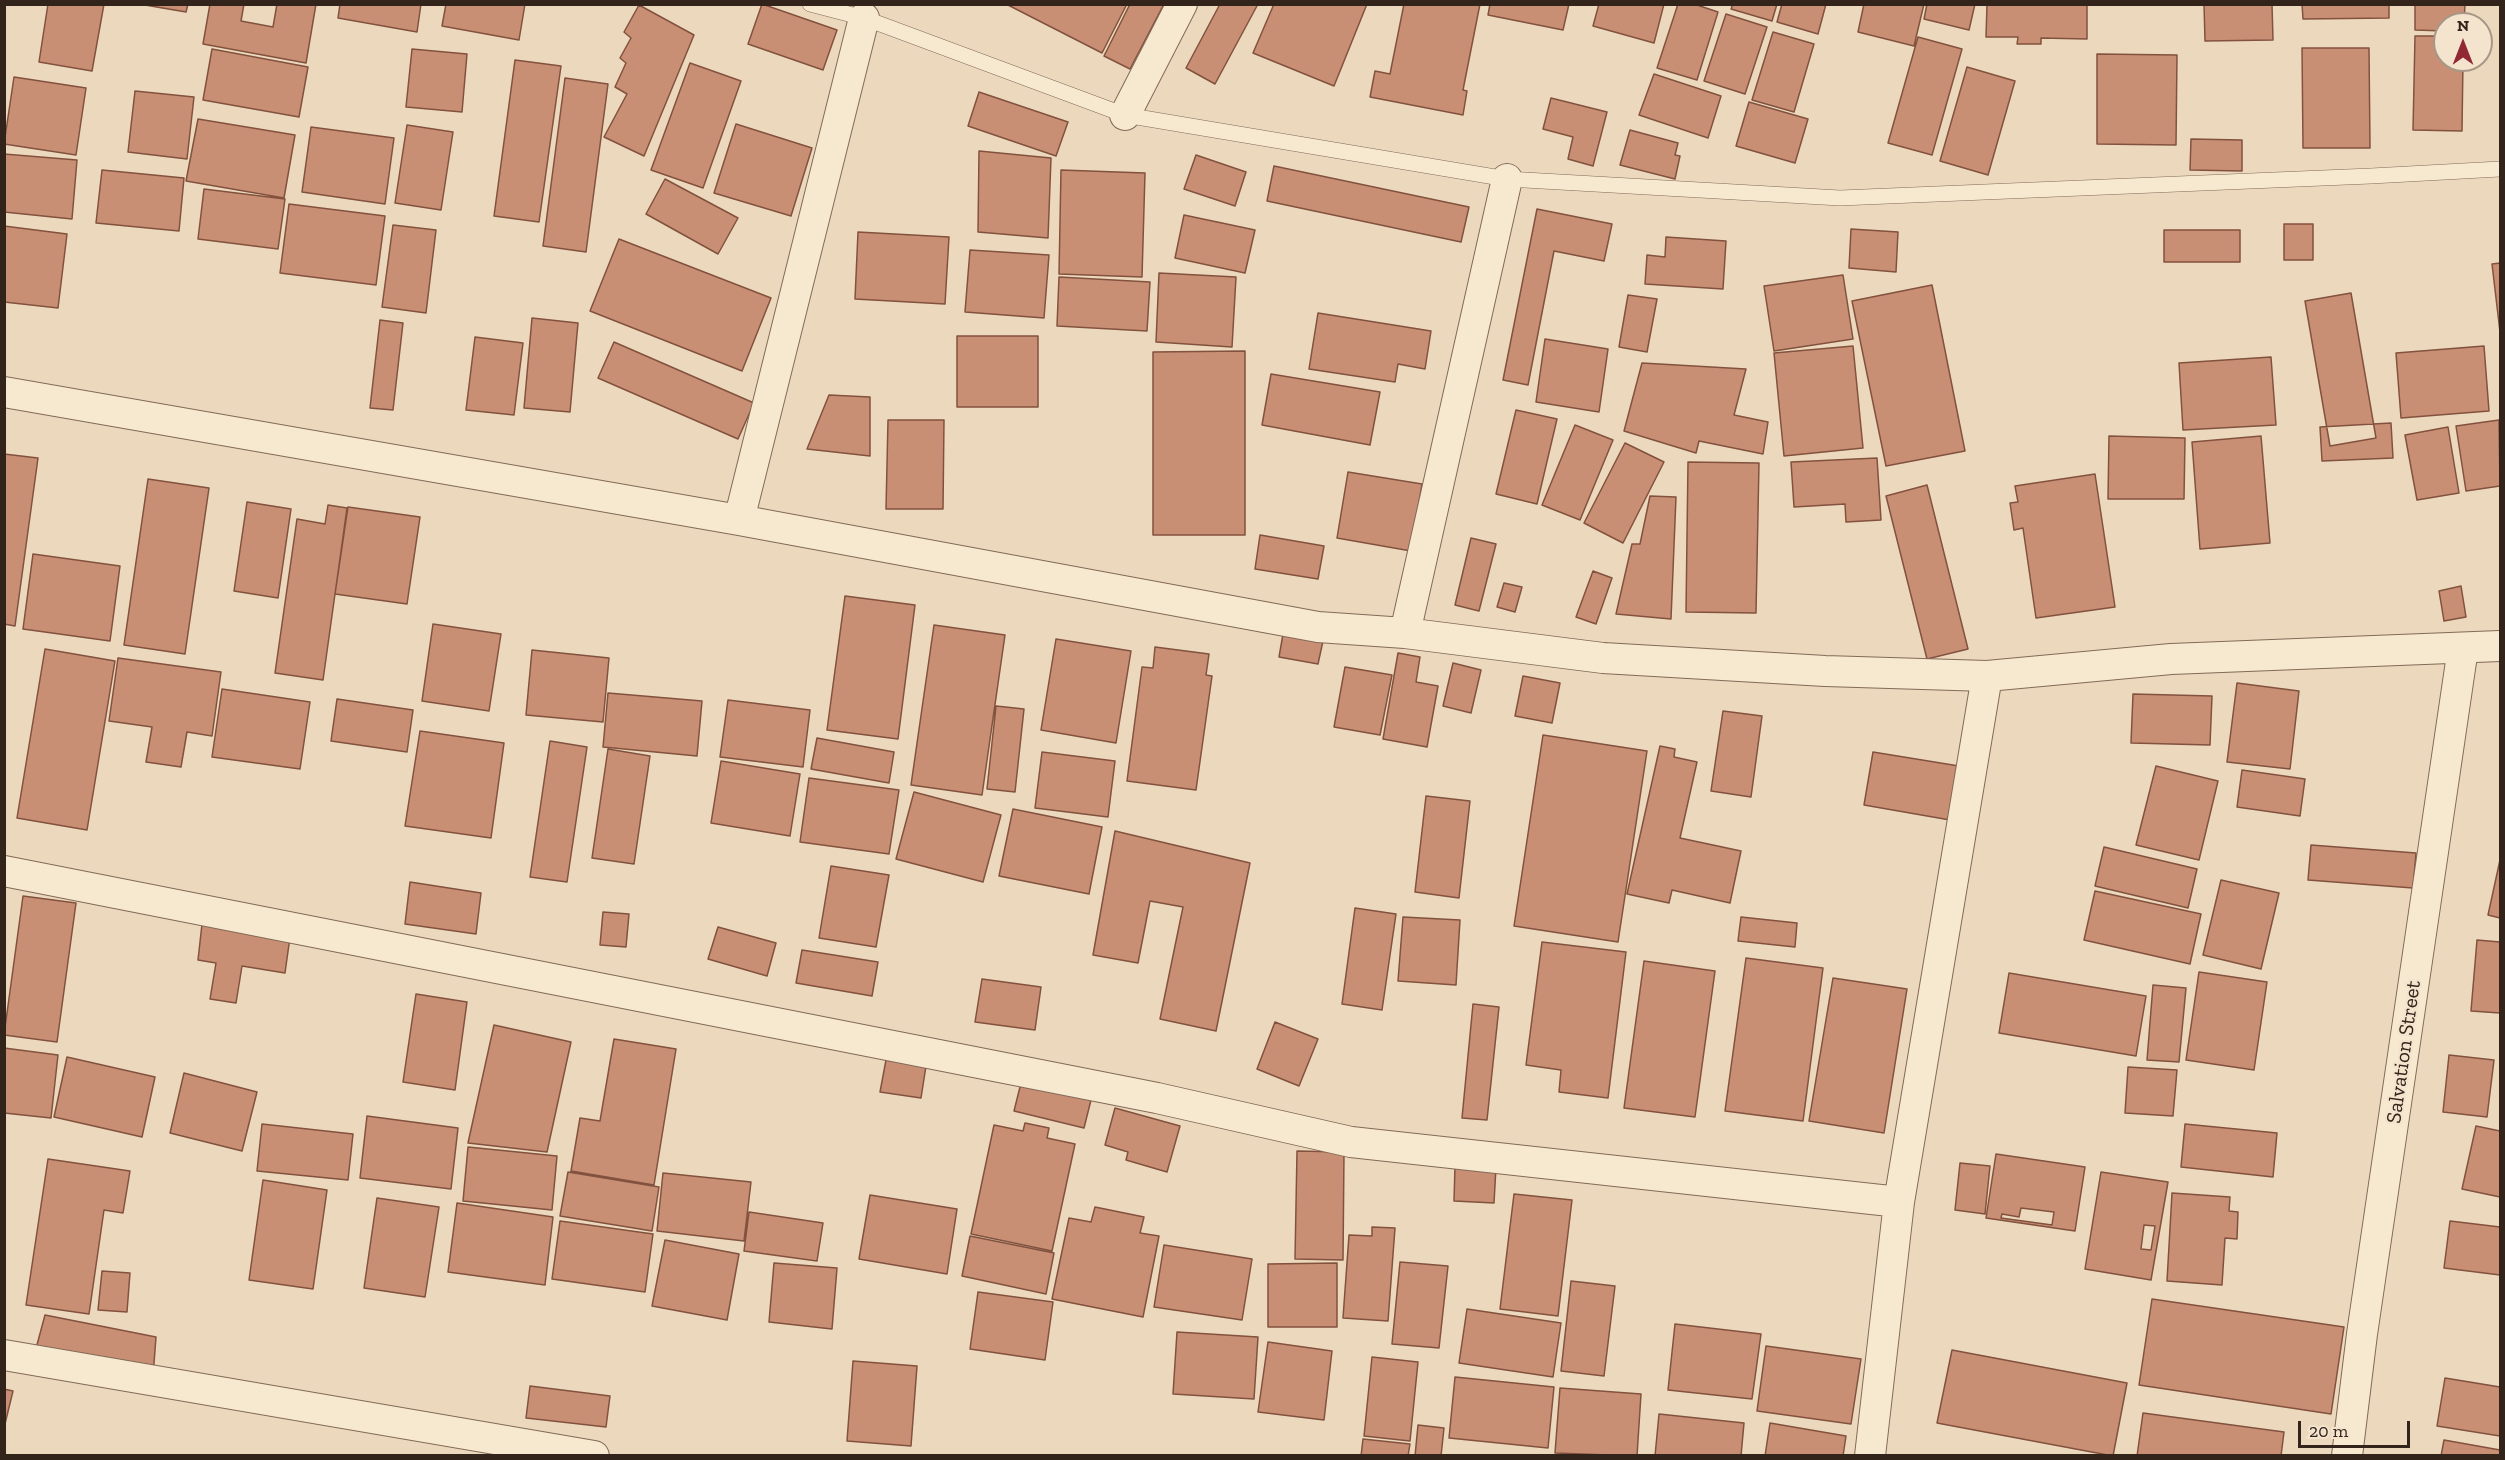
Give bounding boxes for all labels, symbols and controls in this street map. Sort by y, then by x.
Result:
north arrow [2433,12,2493,72]
text: N [2457,16,2469,35]
street label: Salvation Street [2381,979,2427,1125]
scale bar [2301,1409,2414,1447]
text: 20 m [2309,1420,2348,1442]

